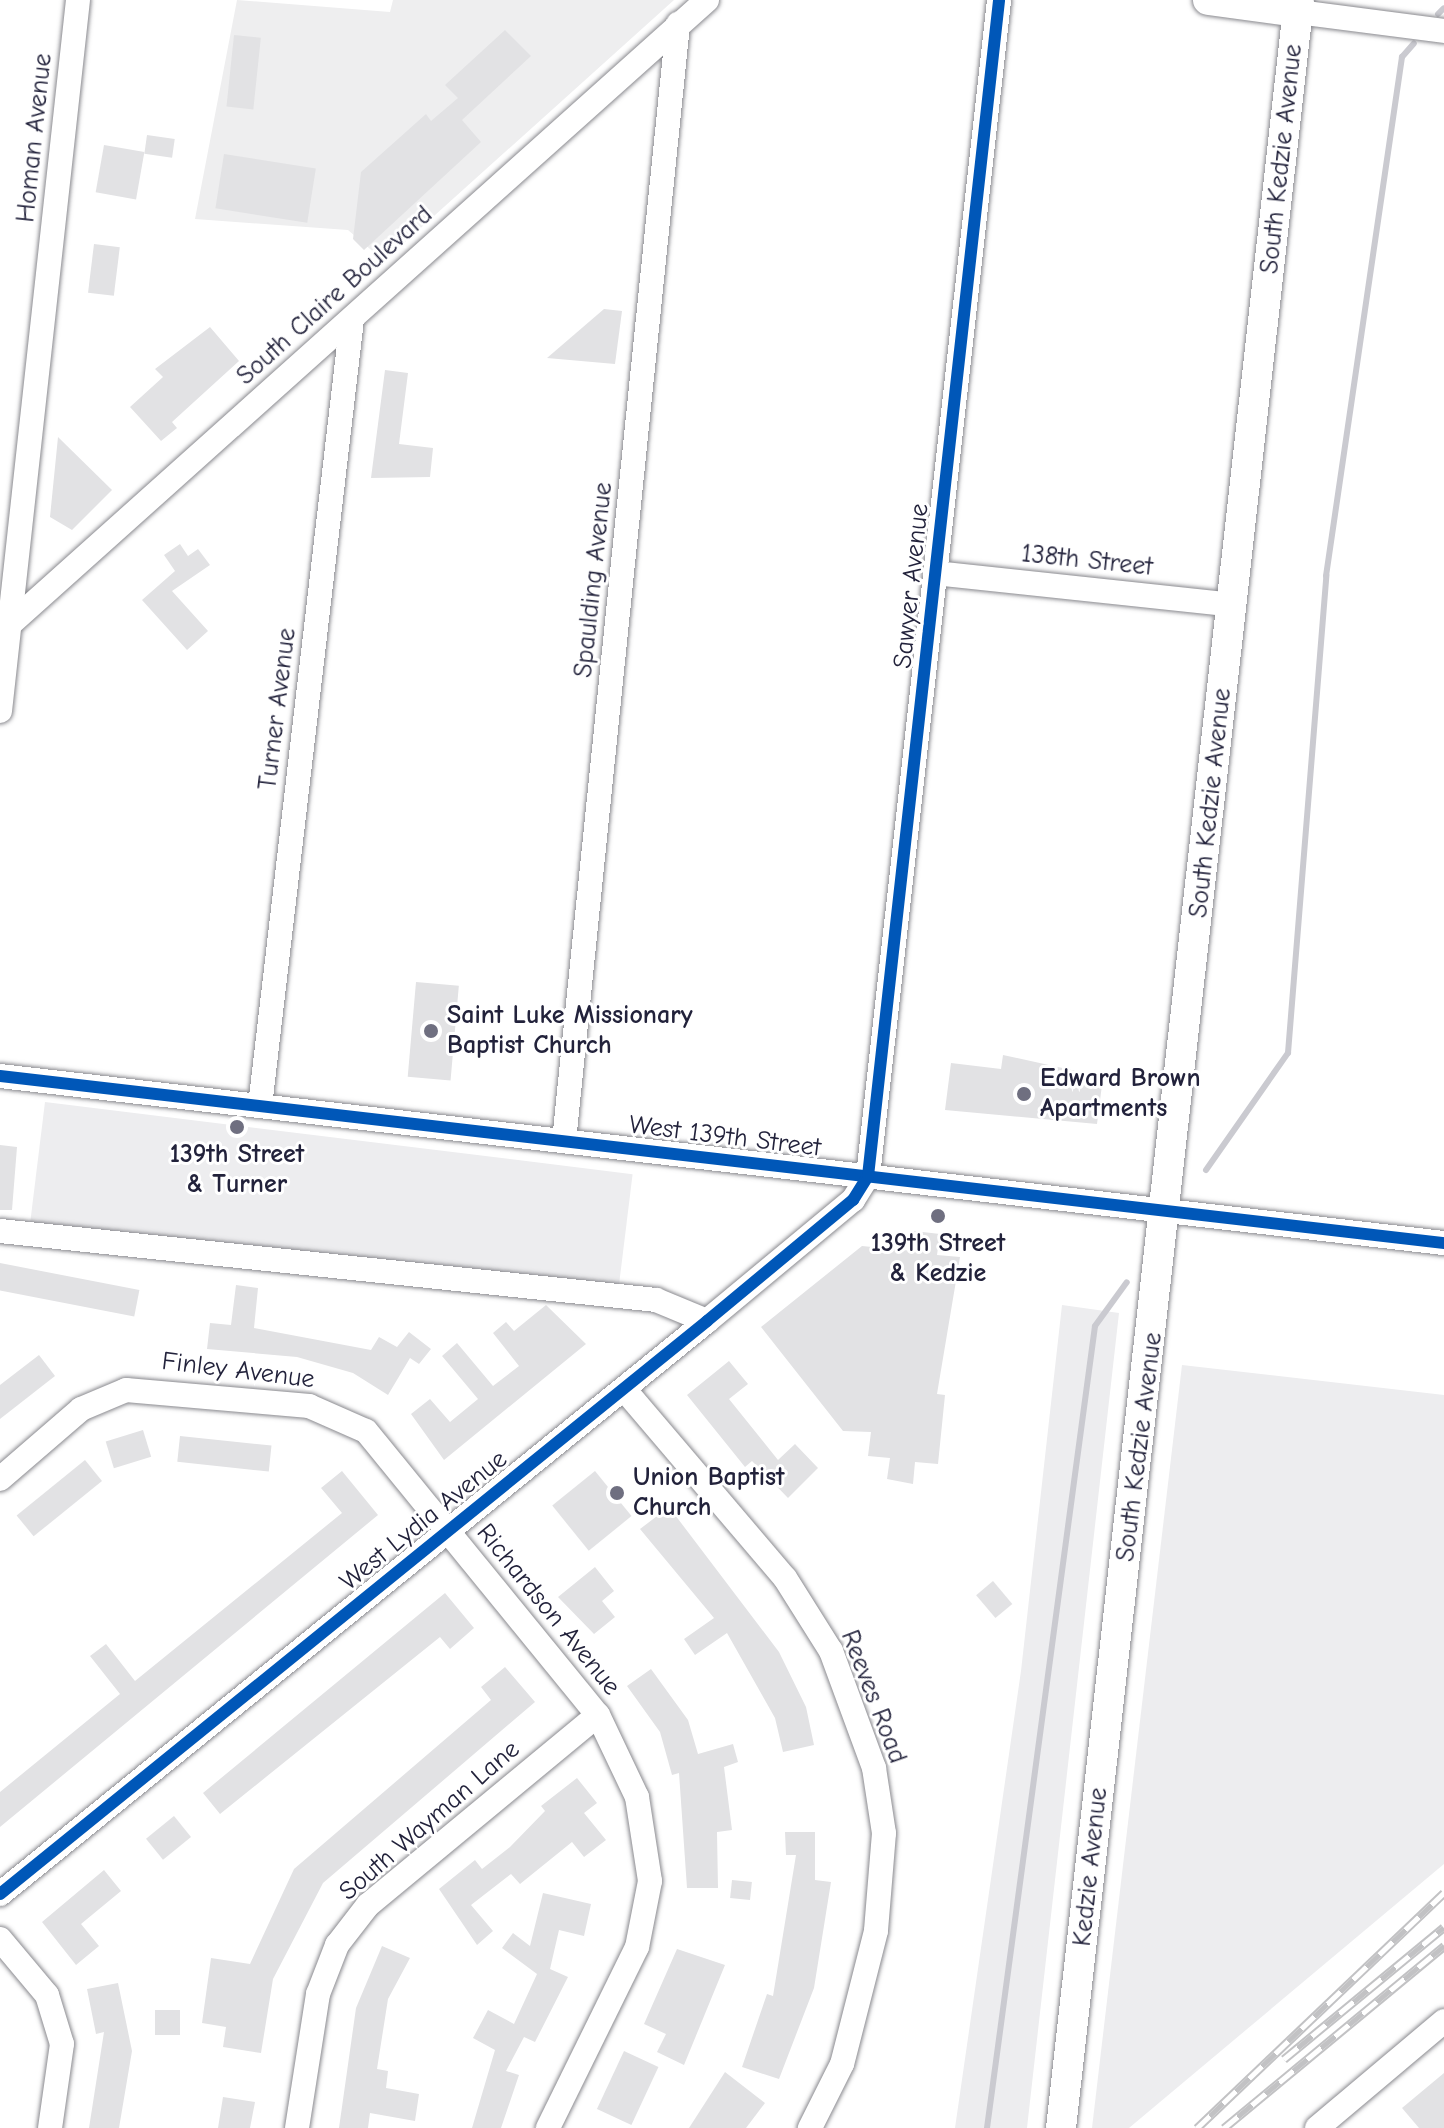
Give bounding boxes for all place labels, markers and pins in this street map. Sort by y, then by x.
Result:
place label: Saint Luke Missionary Baptist Church [447,1000,693,1062]
marker: Saint Luke Missionary Baptist Church [422,1022,440,1040]
place label: Edward Brown Apartments [1040,1063,1201,1124]
marker: Edward Brown Apartments [1015,1085,1033,1103]
marker: 139th Street & Turner [228,1118,246,1136]
place label: 139th Street & Turner [170,1139,304,1200]
marker: 139th Street & Kedzie [929,1207,947,1225]
place label: 139th Street & Kedzie [871,1228,1005,1290]
place label: Union Baptist Church [633,1462,785,1524]
marker: Union Baptist Church [608,1484,626,1502]

